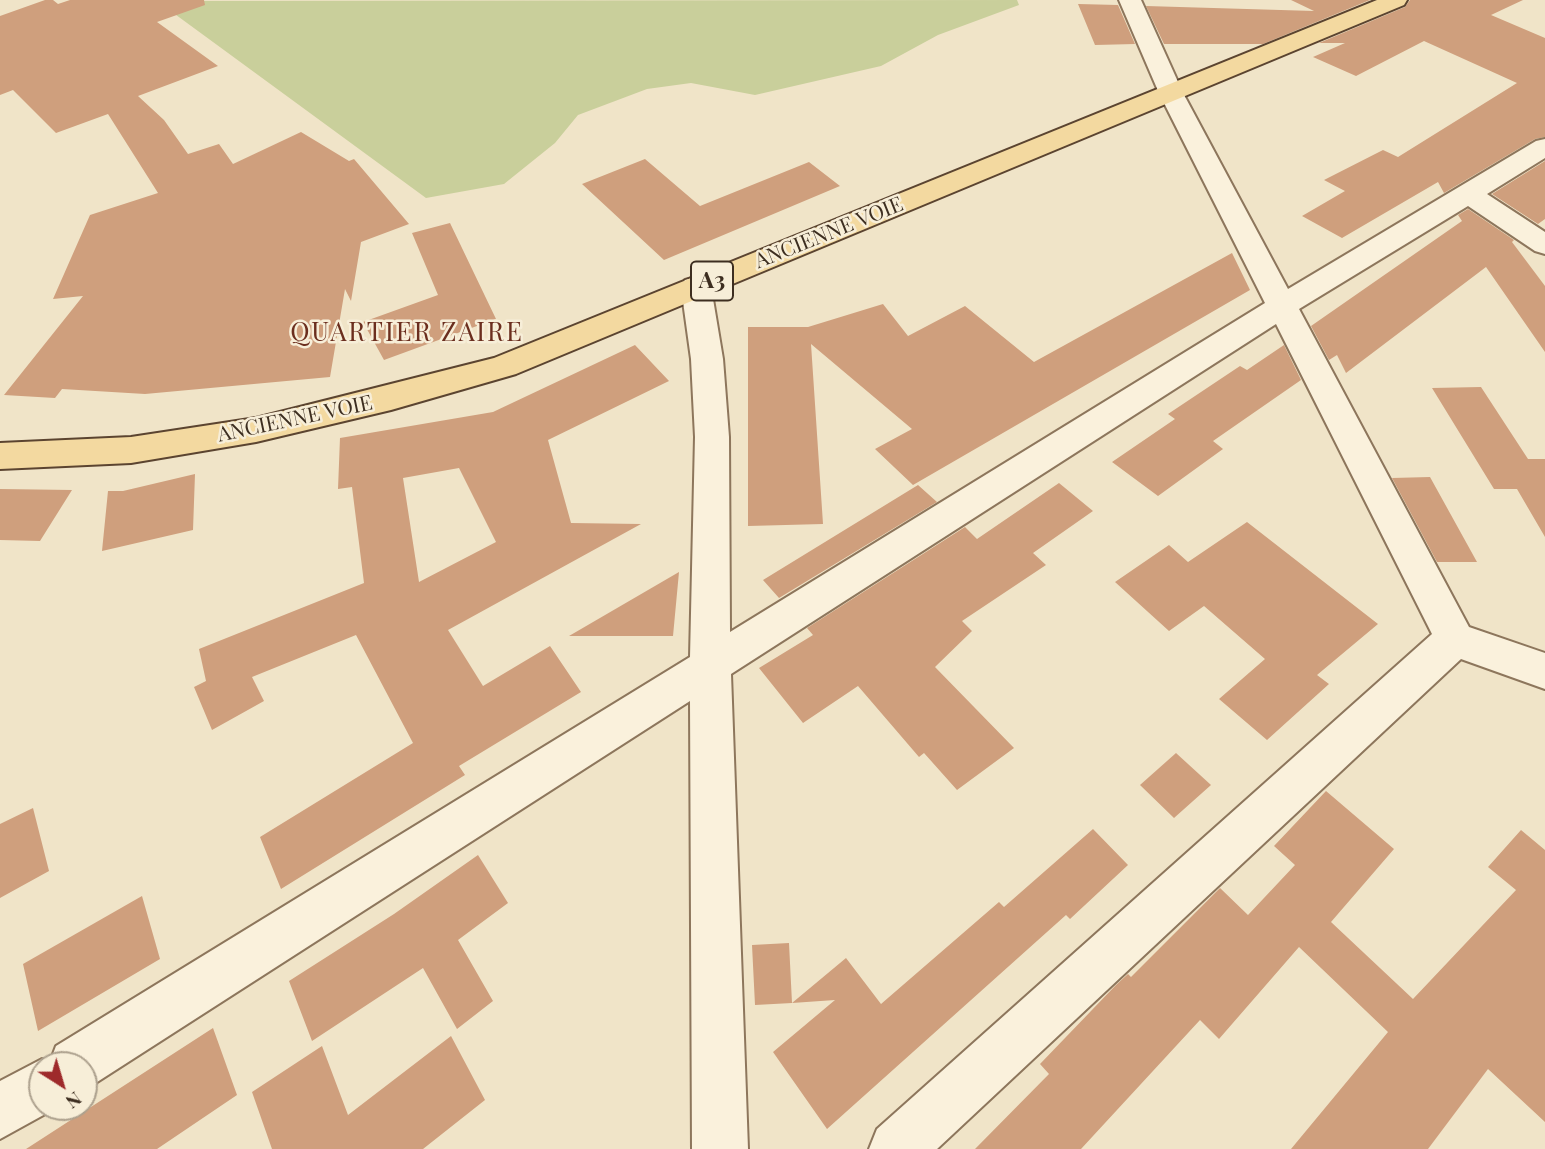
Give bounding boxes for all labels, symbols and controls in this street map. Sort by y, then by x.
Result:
street label: ANCIENNE VOIE [751,192,907,274]
road number: A3 [691,262,733,300]
district label: QUARTIER ZAIRE [292,317,522,349]
street label: ANCIENNE VOIE [215,390,375,448]
north arrow [28,1051,98,1121]
text: N [61,1087,88,1116]

